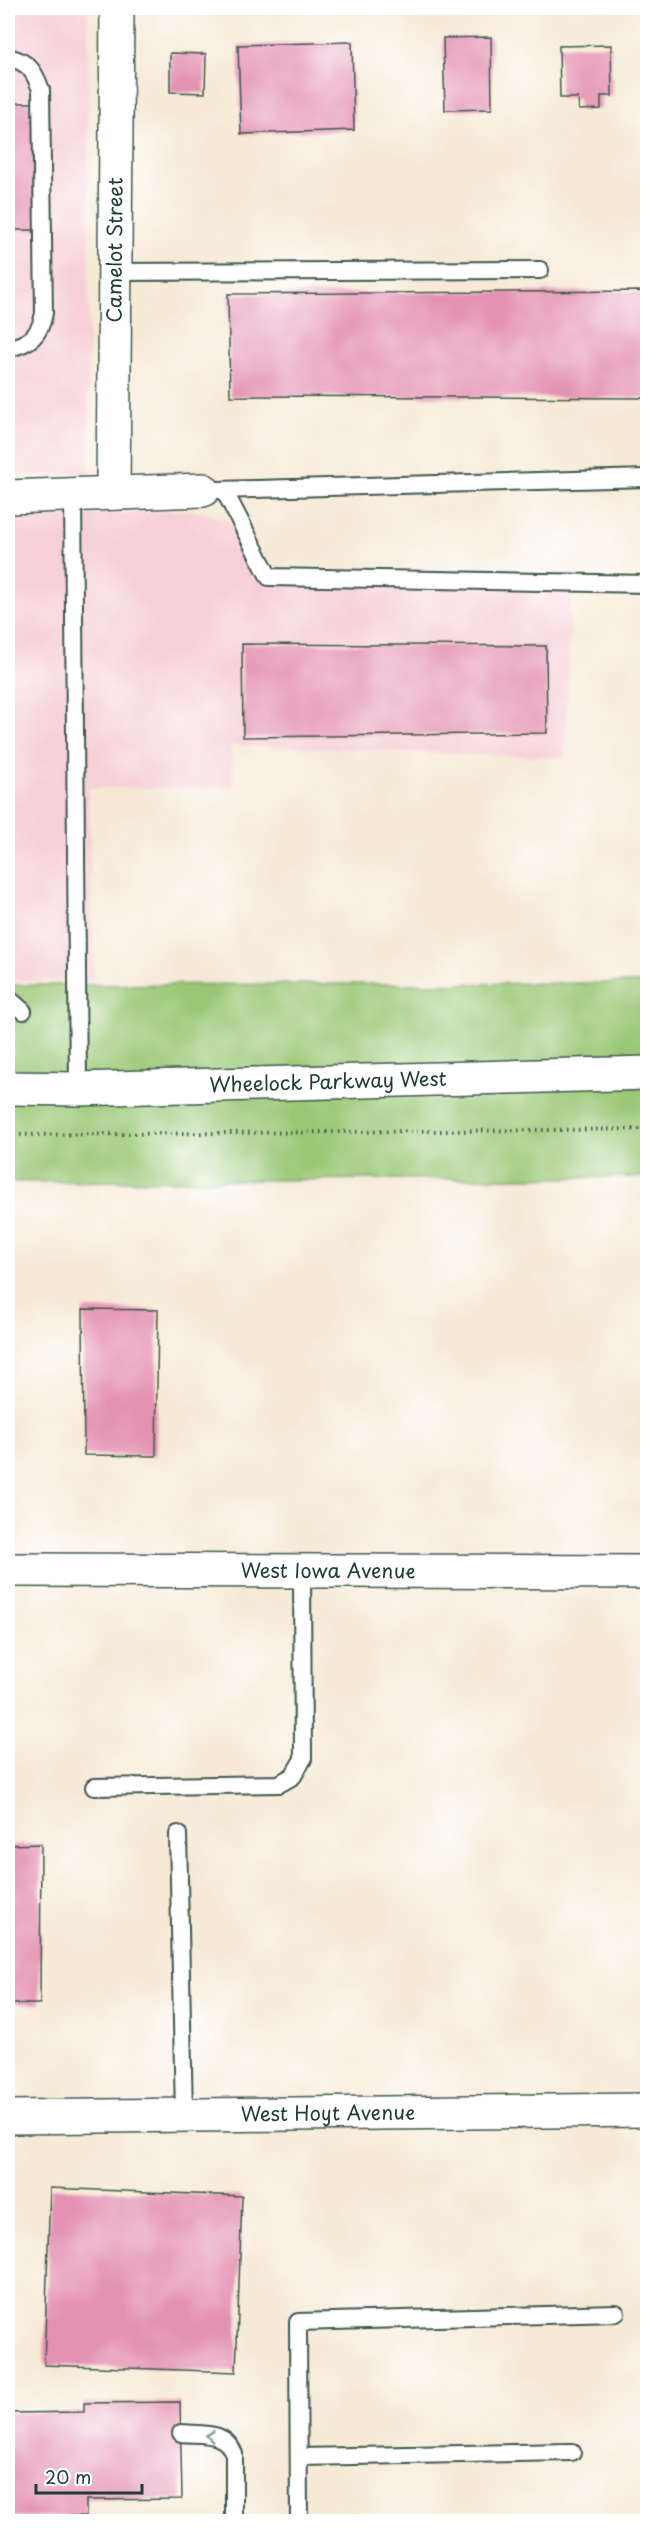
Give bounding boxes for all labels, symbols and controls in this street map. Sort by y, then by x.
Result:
street label: Camelot Street [98,177,130,323]
street label: Wheelock Parkway West [209,1063,447,1099]
street label: West Iowa Avenue [240,1555,416,1585]
street label: West Hoyt Avenue [241,2097,415,2128]
one-way arrow [206,2430,215,2442]
scale bar [36,2457,142,2495]
text: 20 m [45,2463,91,2490]

